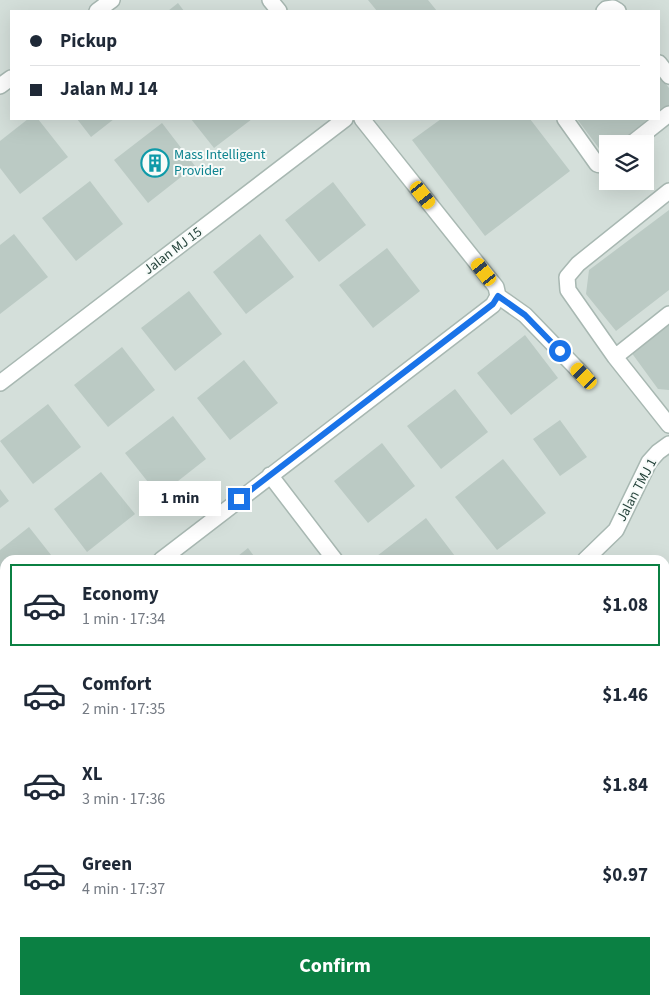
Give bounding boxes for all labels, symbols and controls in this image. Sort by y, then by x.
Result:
text: Pickup [60,28,117,55]
text: Jalan MJ 14 [60,76,158,103]
map controls [599,135,654,190]
button: layers [599,135,654,190]
place label: Mass Intelligent Provider [174,145,266,181]
building icon: Mass Intelligent Provider [140,148,170,178]
car [407,179,438,211]
street label: Jalan MJ 15 [140,222,206,280]
car [468,256,499,288]
route start [549,340,571,362]
car [568,360,599,392]
street label: Jalan TMJ 1 [612,455,662,525]
callout: 1 min [139,482,222,516]
text: 1 min [161,487,199,509]
route end [228,488,250,510]
text: Economy [82,581,159,608]
icon: car [22,583,67,628]
text: $1.08 [602,592,648,619]
text: 1 min · 17:34 [82,608,165,630]
text: Comfort [82,671,152,698]
icon: car [22,673,67,718]
text: $1.46 [602,682,648,709]
text: 2 min · 17:35 [82,698,165,720]
text: XL [82,761,103,788]
icon: car [22,763,67,808]
text: $1.84 [602,772,648,799]
text: 3 min · 17:36 [82,788,165,810]
text: Green [82,851,132,878]
icon: car [22,853,67,898]
text: $0.97 [602,862,648,889]
text: 4 min · 17:37 [82,878,165,900]
button: Confirm [20,937,650,995]

